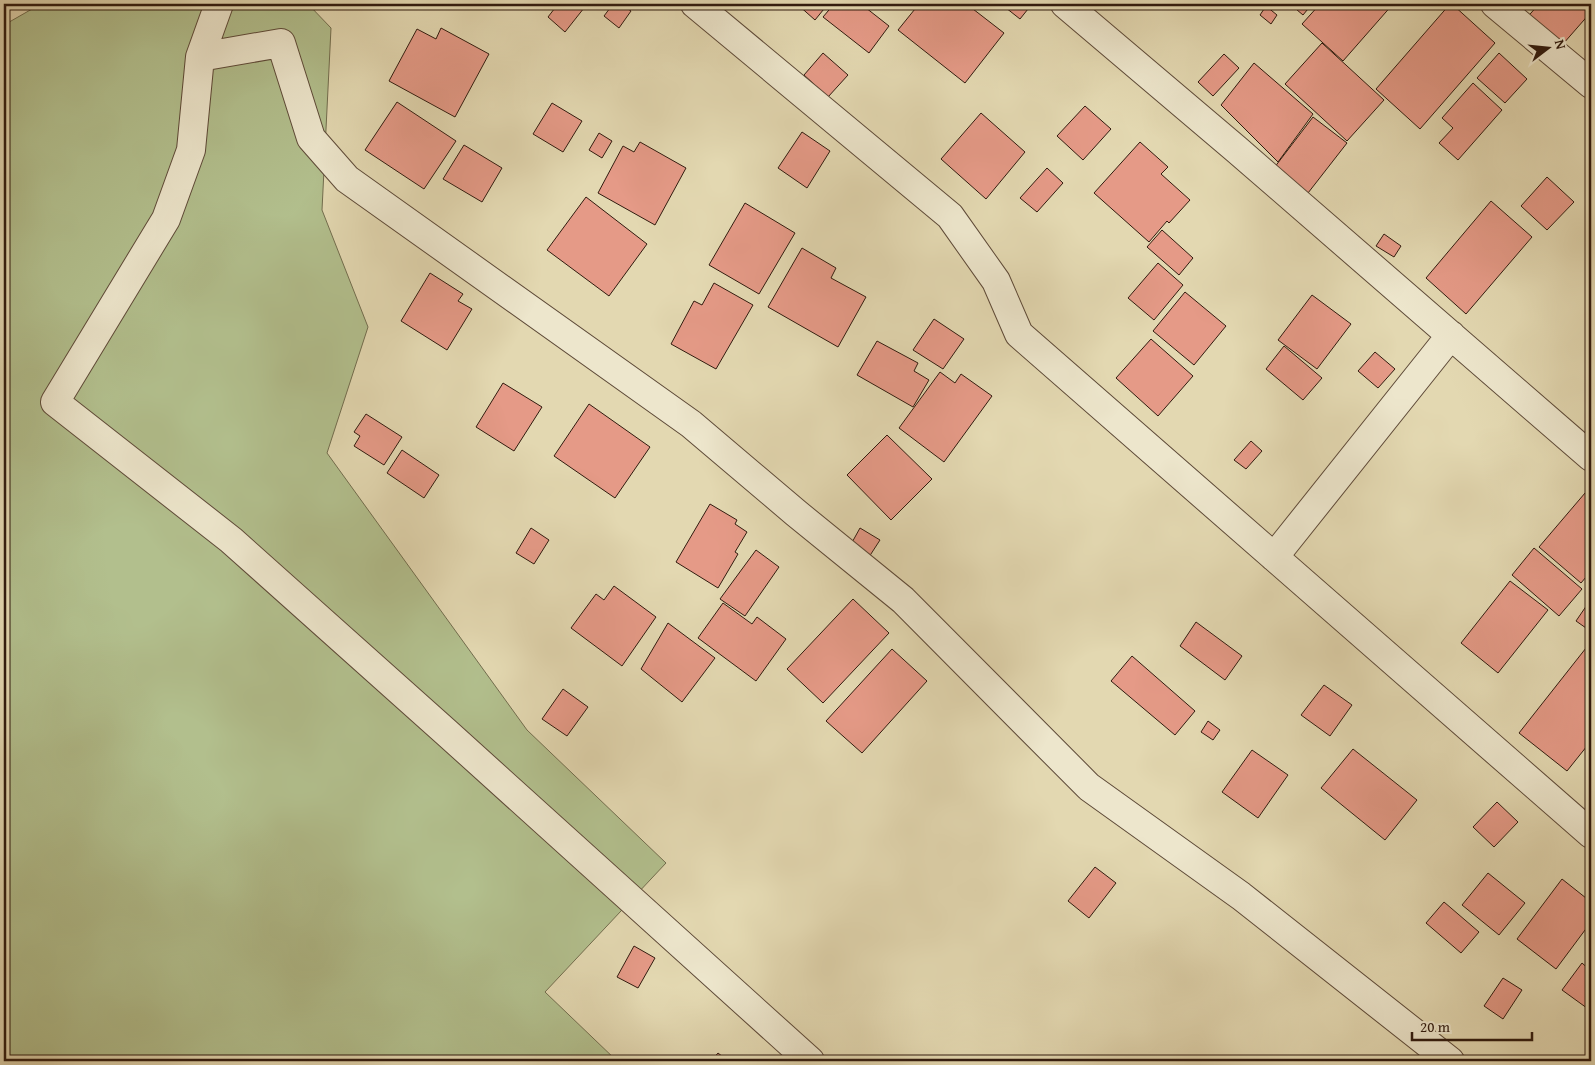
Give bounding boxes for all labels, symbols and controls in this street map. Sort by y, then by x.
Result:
north arrow [1522,22,1572,72]
text: N [1550,37,1572,52]
scale bar [1412,1010,1532,1042]
text: 20 m [1420,1016,1451,1037]

